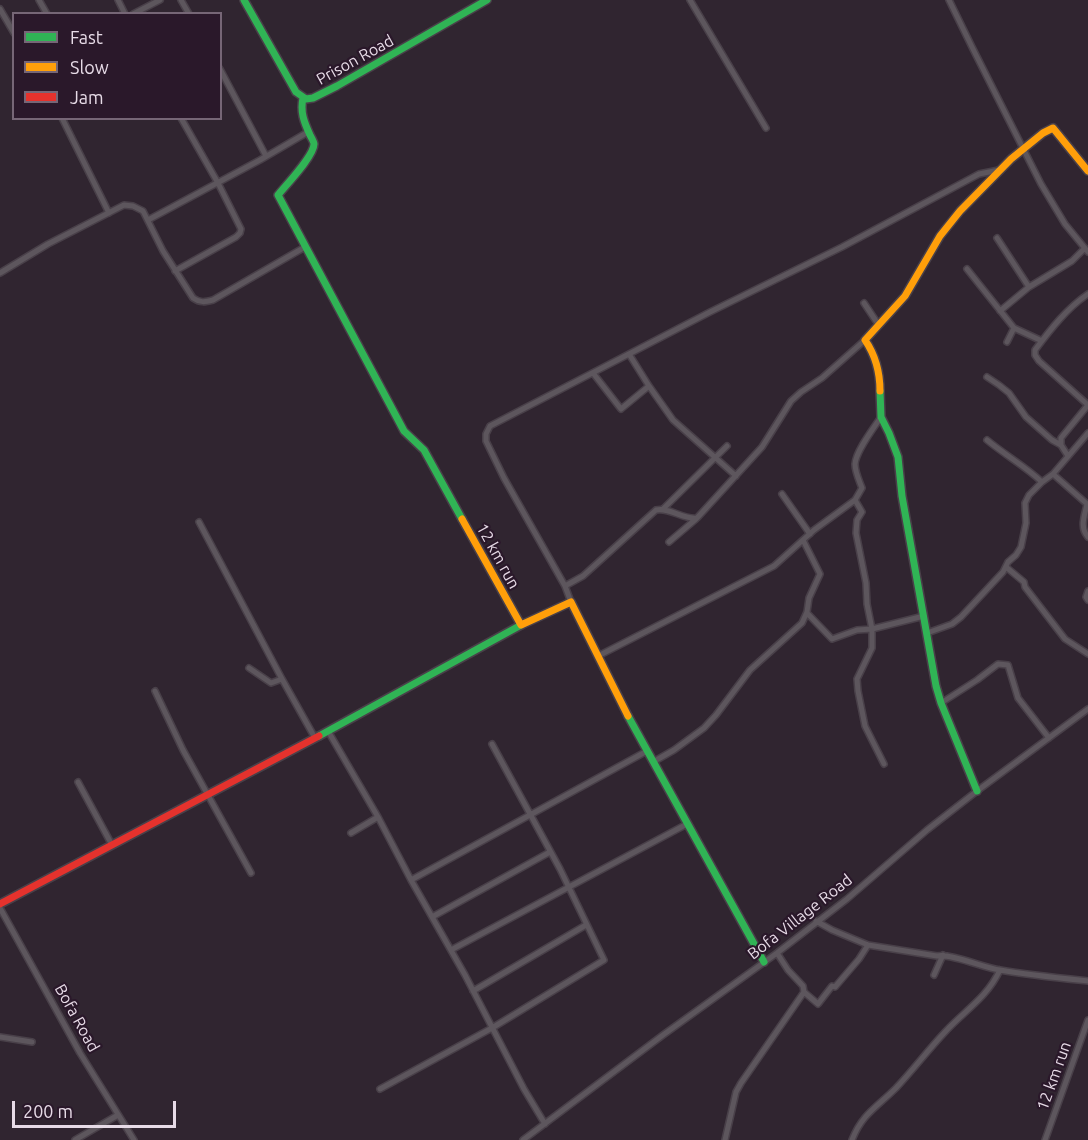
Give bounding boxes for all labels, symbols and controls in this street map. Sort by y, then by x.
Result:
legend [12,12,222,120]
text: Fast [70,27,103,47]
street label: Prison Road [313,31,397,89]
text: Slow [70,57,109,77]
text: Jam [70,87,104,107]
street label: 12 km run [472,520,524,592]
street label: Bofa Village Road [744,870,856,964]
street label: Bofa Road [51,981,103,1055]
street label: 12 km run [1033,1039,1075,1113]
scale bar [15,1089,178,1127]
text: 200 m [23,1101,73,1121]

